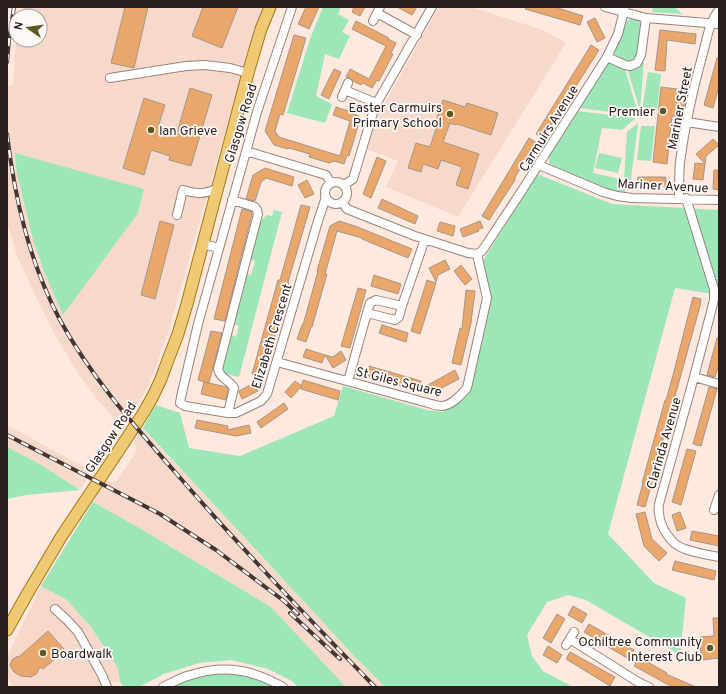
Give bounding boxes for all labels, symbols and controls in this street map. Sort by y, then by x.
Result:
north arrow [8,8,48,48]
text: N [12,21,27,31]
street label: Mariner Street [665,66,697,151]
street label: Glasgow Road [222,82,262,165]
street label: Carmuirs Avenue [517,83,583,175]
place label: Easter Carmuirs Primary School [348,101,442,132]
place label: Premier [608,105,655,121]
marker: Premier [658,106,668,116]
marker: Easter Carmuirs Primary School [445,109,455,119]
place label: Ian Grieve [159,124,217,140]
marker: Ian Grieve [146,125,156,135]
street label: Mariner Avenue [617,177,709,197]
street label: Elizabeth Crescent [249,282,297,391]
street label: St Giles Square [354,364,443,401]
street label: Clarinda Avenue [644,396,686,491]
street label: Glasgow Road [83,399,141,477]
place label: Ochiltree Community Interest Club [578,635,702,666]
marker: Ochiltree Community Interest Club [705,643,715,653]
place label: Boardwalk [51,647,113,663]
marker: Boardwalk [38,648,48,658]

